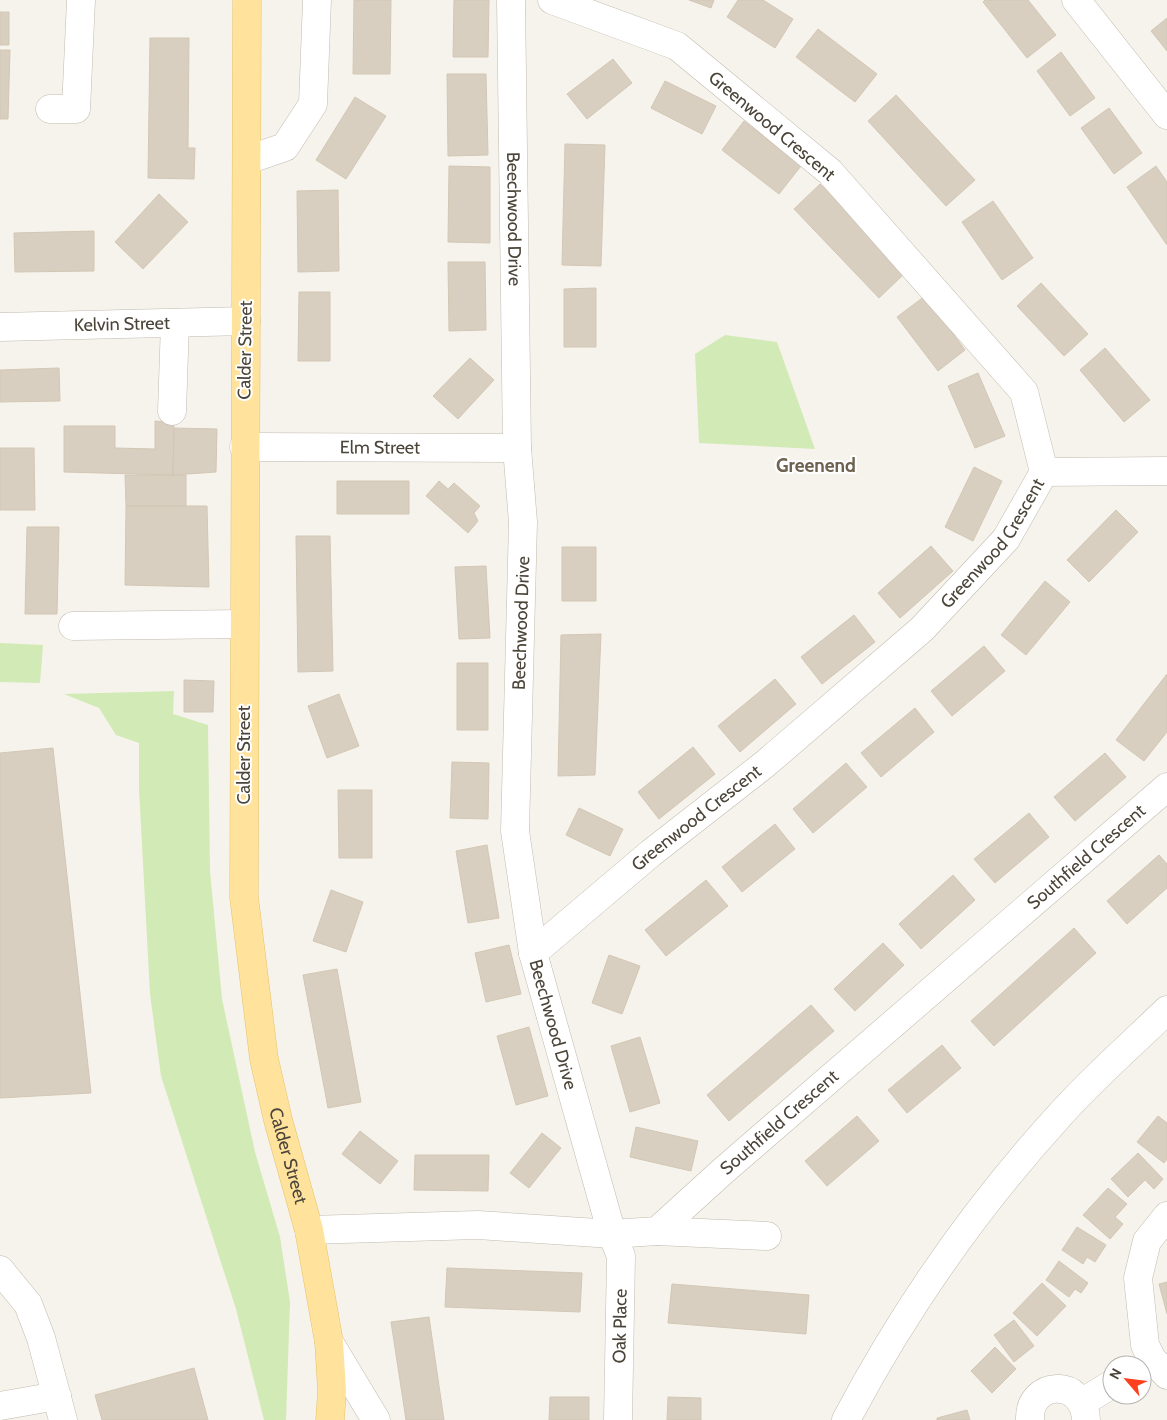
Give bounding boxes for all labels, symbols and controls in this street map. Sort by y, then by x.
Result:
street label: Greenwood Crescent [704,66,840,186]
street label: Beechwood Drive [502,152,526,286]
street label: Calder Street [233,300,257,400]
street label: Kelvin Street [74,312,170,336]
street label: Elm Street [340,436,420,459]
district label: Greenend [776,454,856,477]
street label: Greenwood Crescent [936,474,1049,613]
street label: Beechwood Drive [508,556,534,690]
street label: Calder Street [233,705,255,805]
street label: Greenwood Crescent [627,760,766,876]
street label: Southfield Crescent [1023,800,1150,914]
street label: Beechwood Drive [524,957,582,1092]
street label: Southfield Crescent [716,1065,843,1180]
street label: Calder Street [264,1105,312,1207]
street label: Oak Place [608,1288,632,1364]
north arrow [1102,1355,1152,1405]
text: N [1105,1365,1126,1382]

